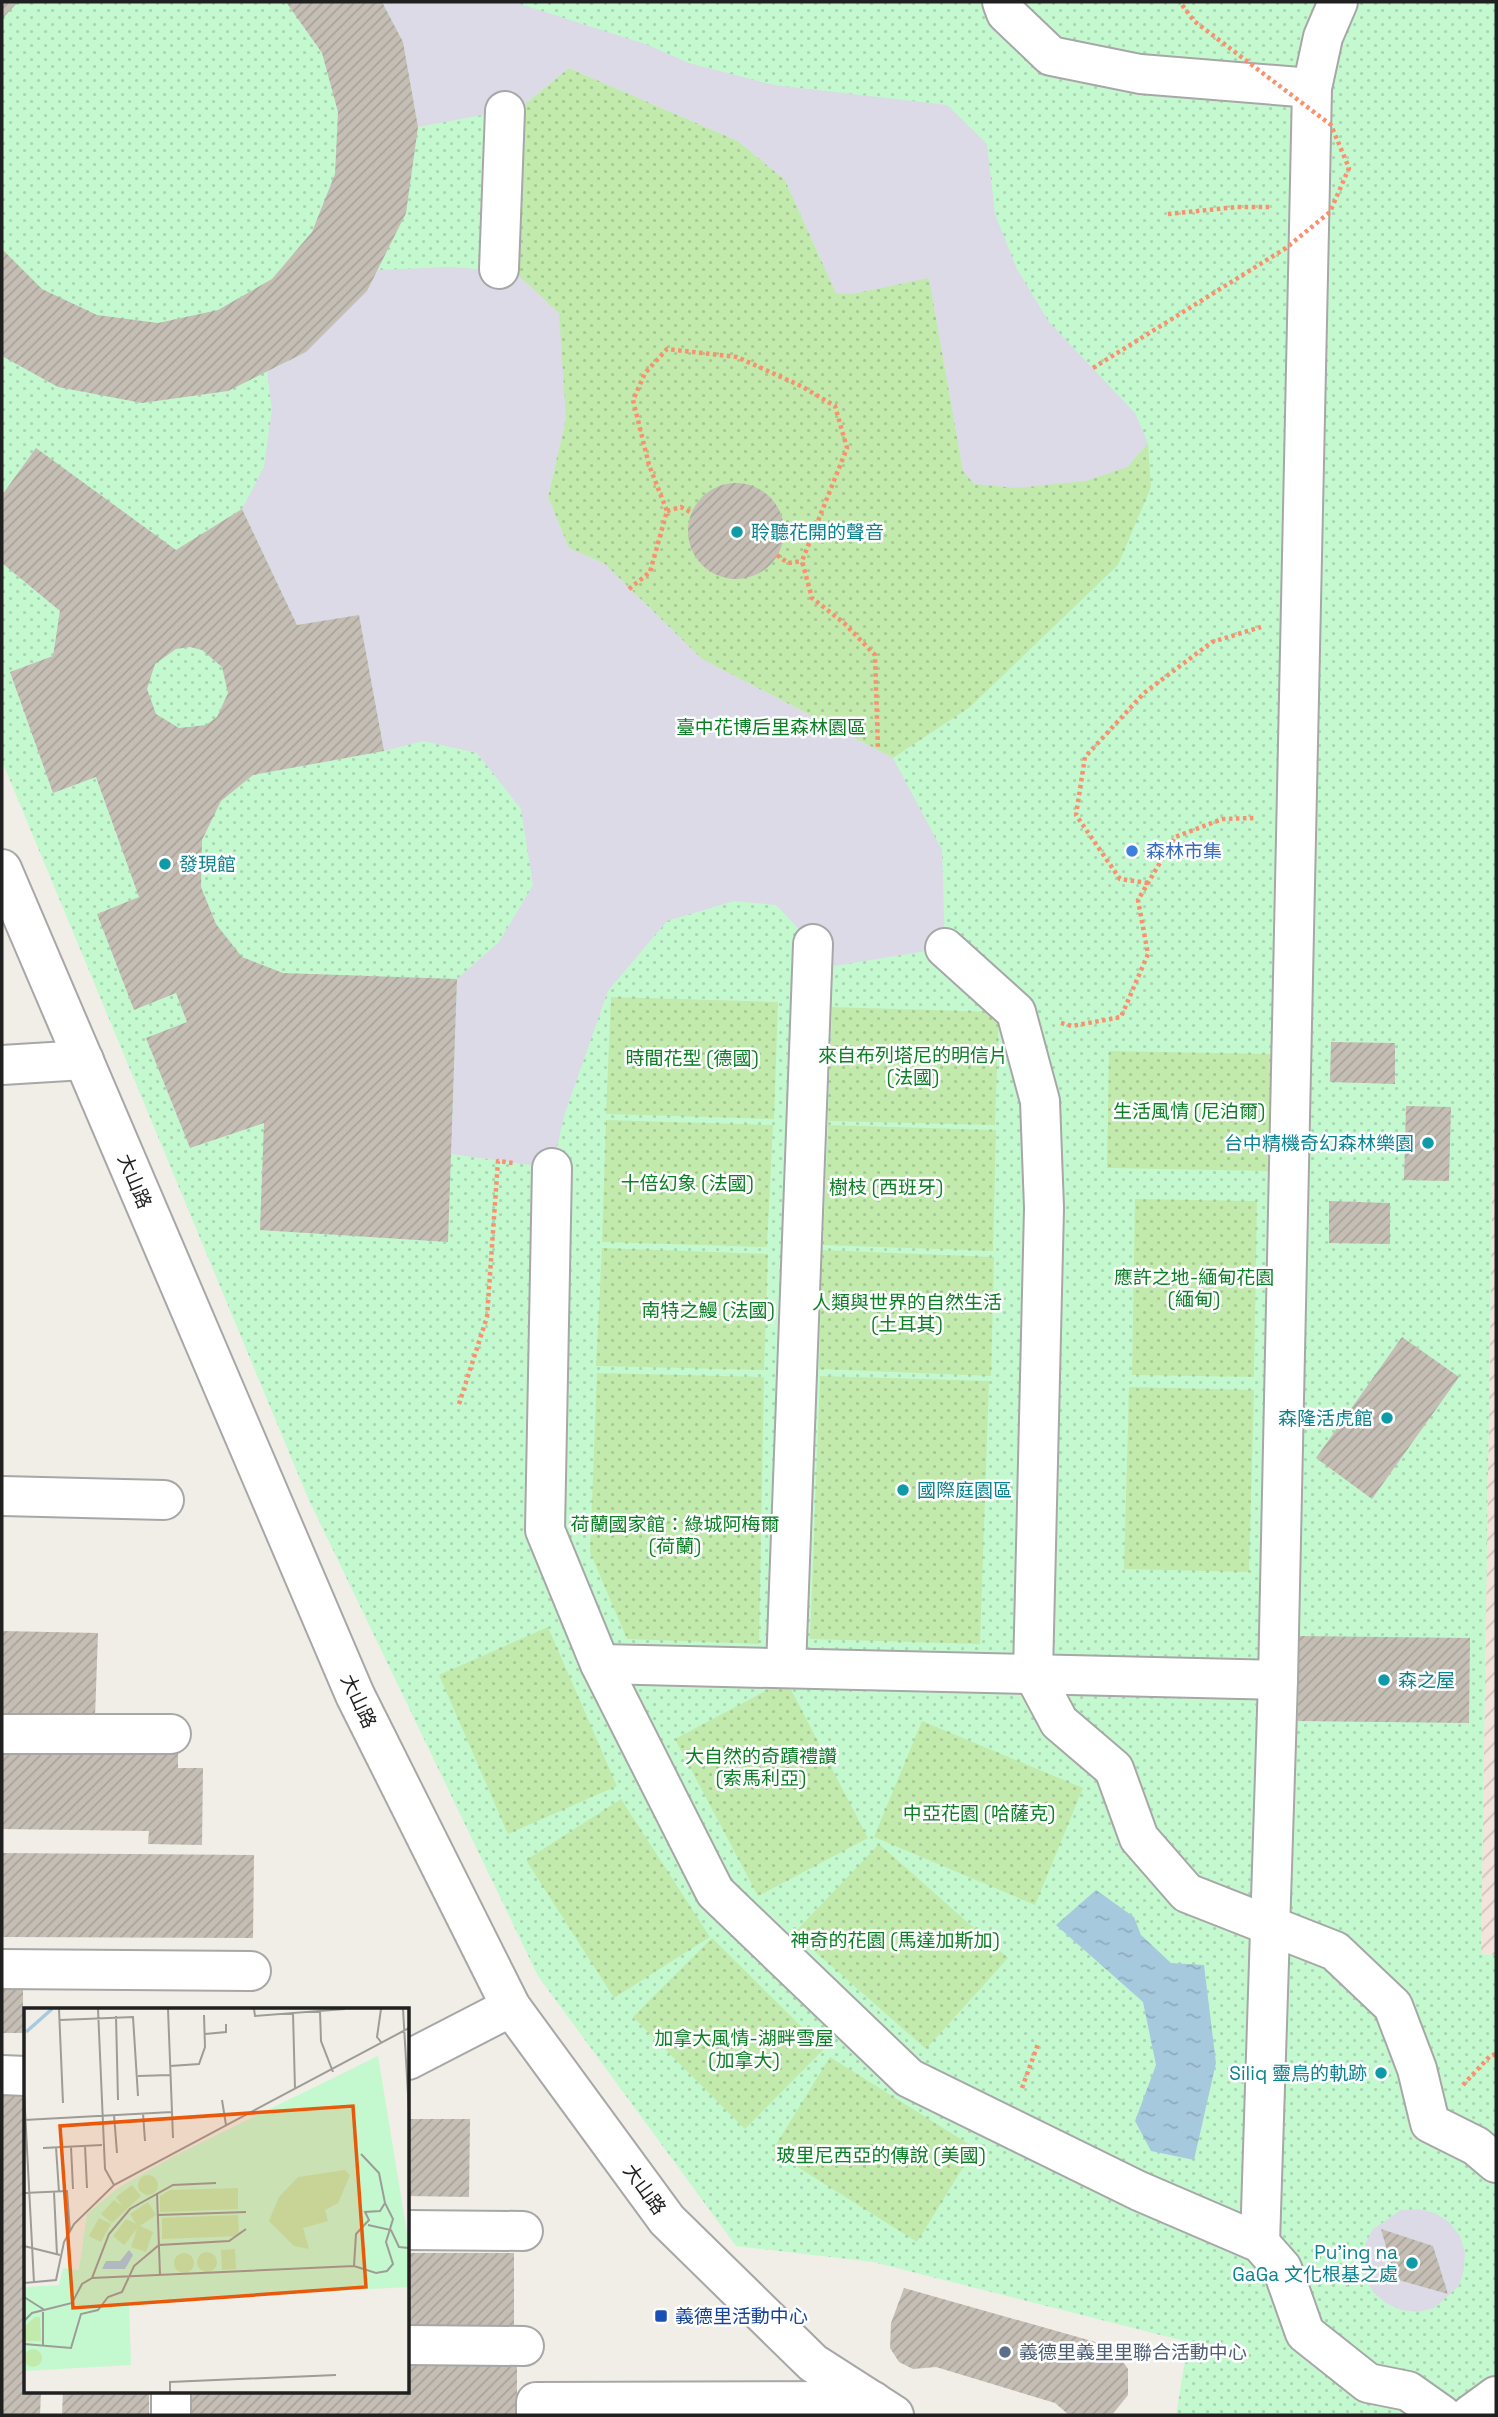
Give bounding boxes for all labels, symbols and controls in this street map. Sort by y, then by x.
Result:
place label: 聆聽花開的聲音 [751,520,884,545]
marker: 聆聽花開的聲音 [729,524,745,540]
park label: 臺中花博后里森林園區 [676,715,866,740]
place label: 森林市集 [1146,839,1222,864]
marker: 森林市集 [1124,843,1140,859]
place label: 發現館 [179,852,236,877]
marker: 發現館 [157,856,173,872]
park label: 來自布列塔尼的明信片 (法國) [818,1043,1008,1090]
park label: 時間花型 (德國) [625,1046,759,1071]
park label: 生活風情 (尼泊爾) [1113,1099,1265,1124]
place label: 台中精機奇幻森林樂園 [1224,1131,1414,1156]
marker: 台中精機奇幻森林樂園 [1420,1135,1436,1151]
street label: 大山路 [112,1150,157,1212]
park label: 十倍幻象 (法國) [620,1171,754,1196]
park label: 樹枝 (西班牙) [829,1175,943,1200]
park label: 應許之地-緬甸花園 (緬甸) [1114,1265,1274,1312]
park label: 人類與世界的自然生活 (土耳其) [812,1290,1002,1337]
park label: 南特之鰻 (法國) [641,1298,775,1323]
place label: 森隆活虎館 [1278,1406,1373,1431]
marker: 森隆活虎館 [1379,1410,1395,1426]
place label: 國際庭園區 [917,1478,1012,1503]
marker: 國際庭園區 [895,1482,911,1498]
park label: 荷蘭國家館：綠城阿梅爾 (荷蘭) [570,1512,780,1559]
place label: 森之屋 [1398,1668,1455,1693]
street label: 大山路 [335,1670,382,1732]
marker: 森之屋 [1376,1672,1392,1688]
park label: 大自然的奇蹟禮讚 (索馬利亞) [685,1744,837,1791]
park label: 中亞花園 (哈薩克) [903,1801,1055,1826]
park label: 神奇的花園 (馬達加斯加) [790,1928,1000,1953]
inset map [24,2008,410,2392]
park label: 加拿大風情-湖畔雪屋 (加拿大) [654,2026,834,2073]
place label: Siliq 靈鳥的軌跡 [1229,2061,1367,2086]
marker: Siliq 靈鳥的軌跡 [1373,2065,1389,2081]
park label: 玻里尼西亞的傳說 (美國) [776,2143,986,2168]
street label: 大山路 [618,2159,671,2220]
place label: Pu'ing na GaGa 文化根基之處 [1232,2240,1398,2287]
marker: Pu'ing na GaGa 文化根基之處 [1404,2255,1420,2271]
place label: 義德里活動中心 [675,2304,808,2329]
marker: 義德里活動中心 [653,2308,669,2324]
place label: 義德里義里里聯合活動中心 [1019,2340,1247,2365]
marker: 義德里義里里聯合活動中心 [997,2344,1013,2360]

